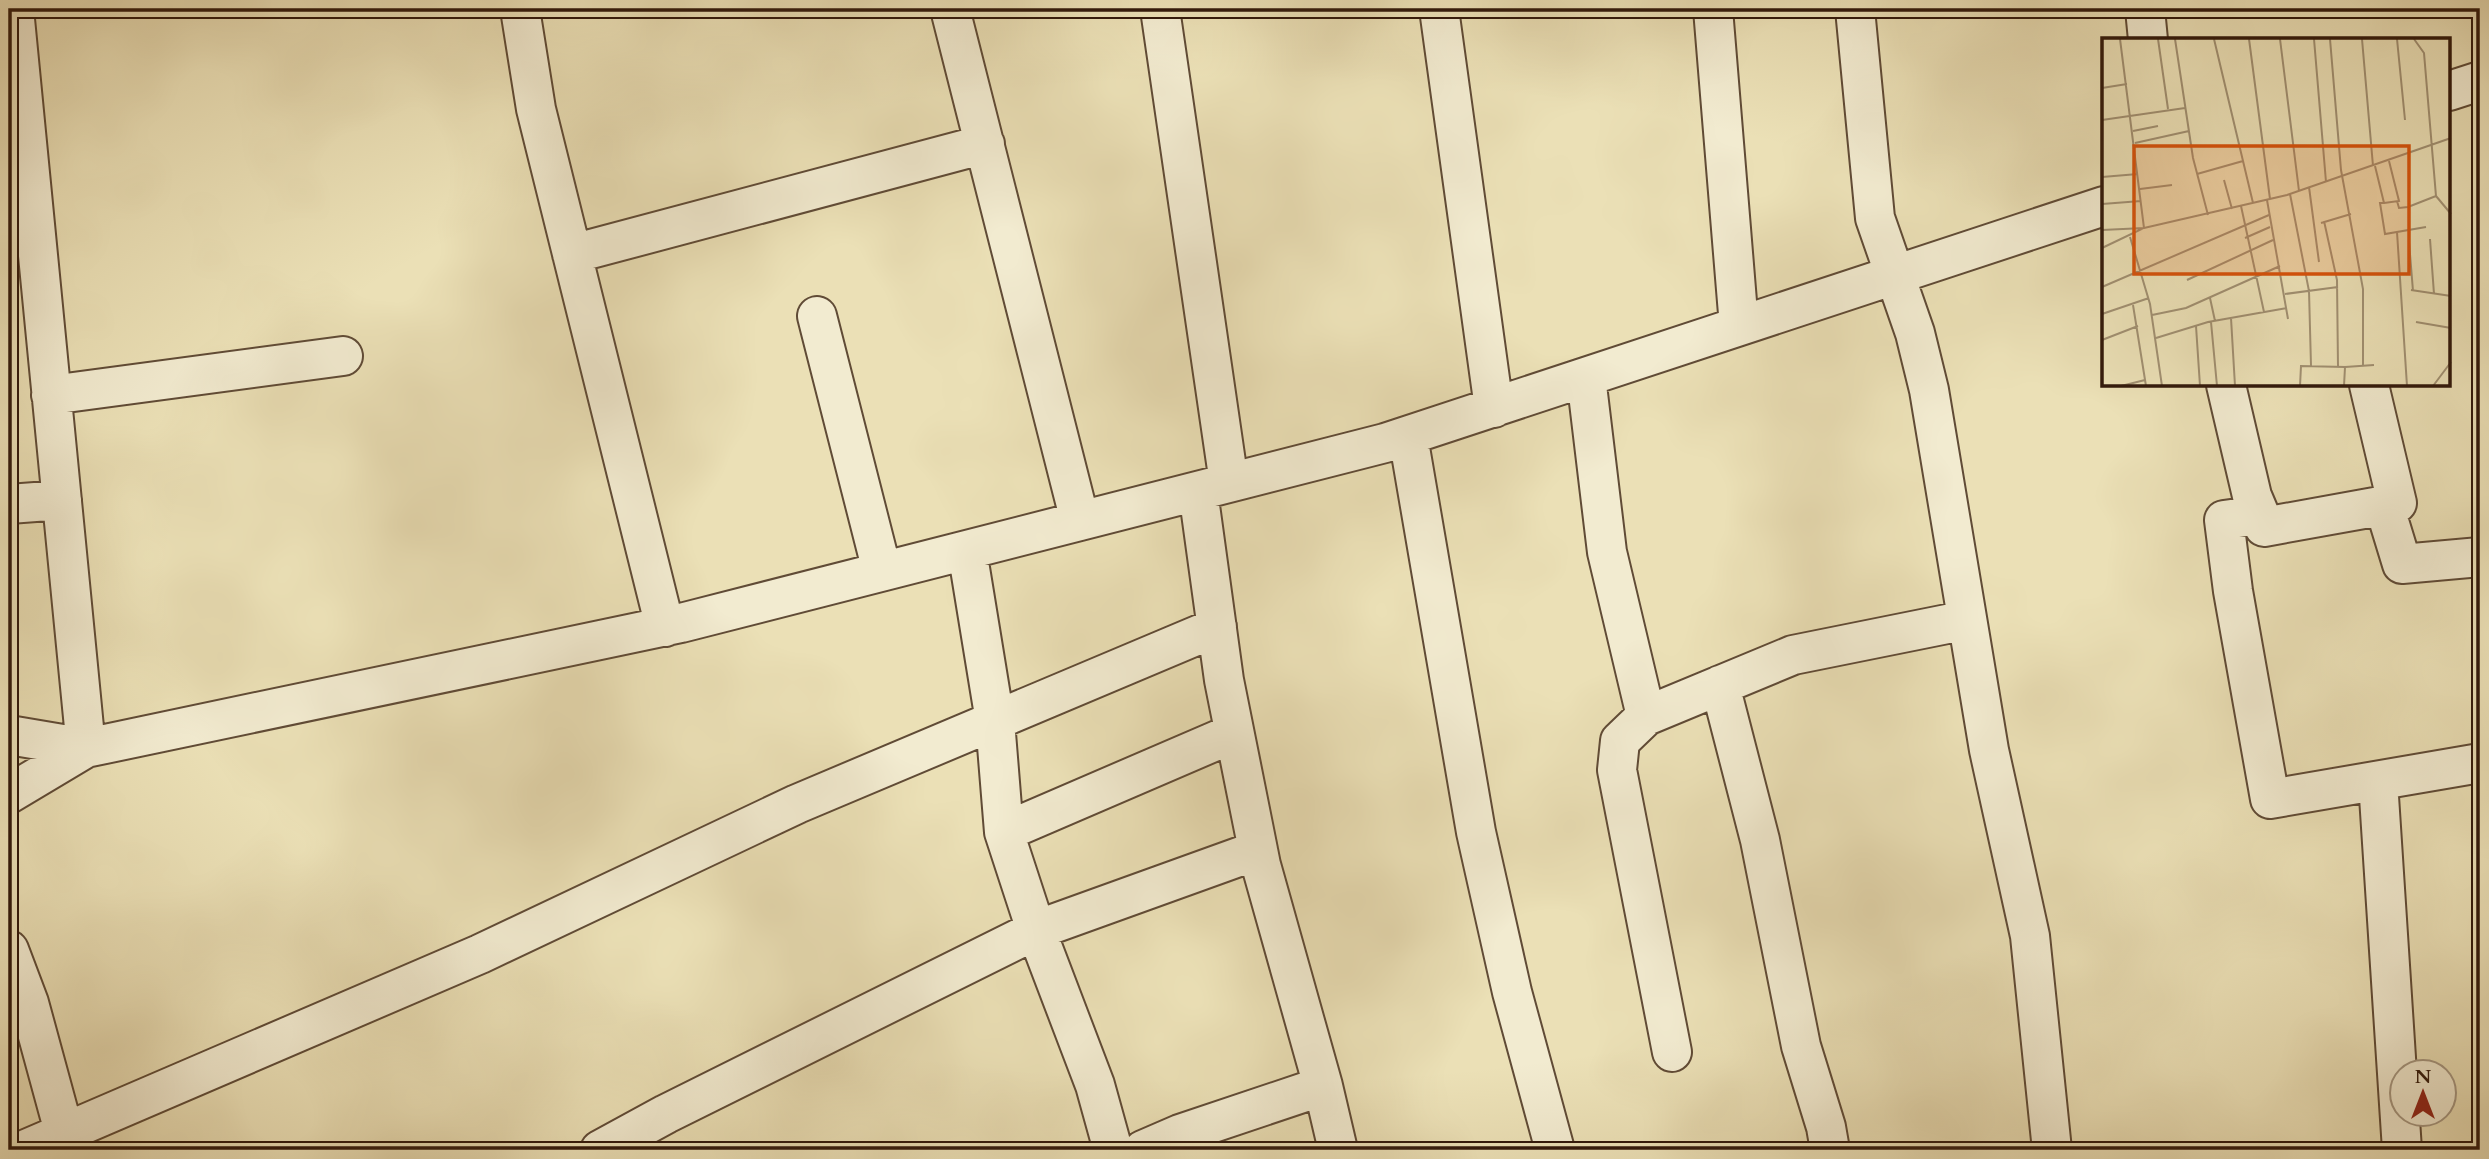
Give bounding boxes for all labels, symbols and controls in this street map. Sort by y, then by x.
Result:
inset map [2102,38,2450,387]
north arrow [2388,1058,2458,1128]
text: N [2415,1064,2432,1090]

